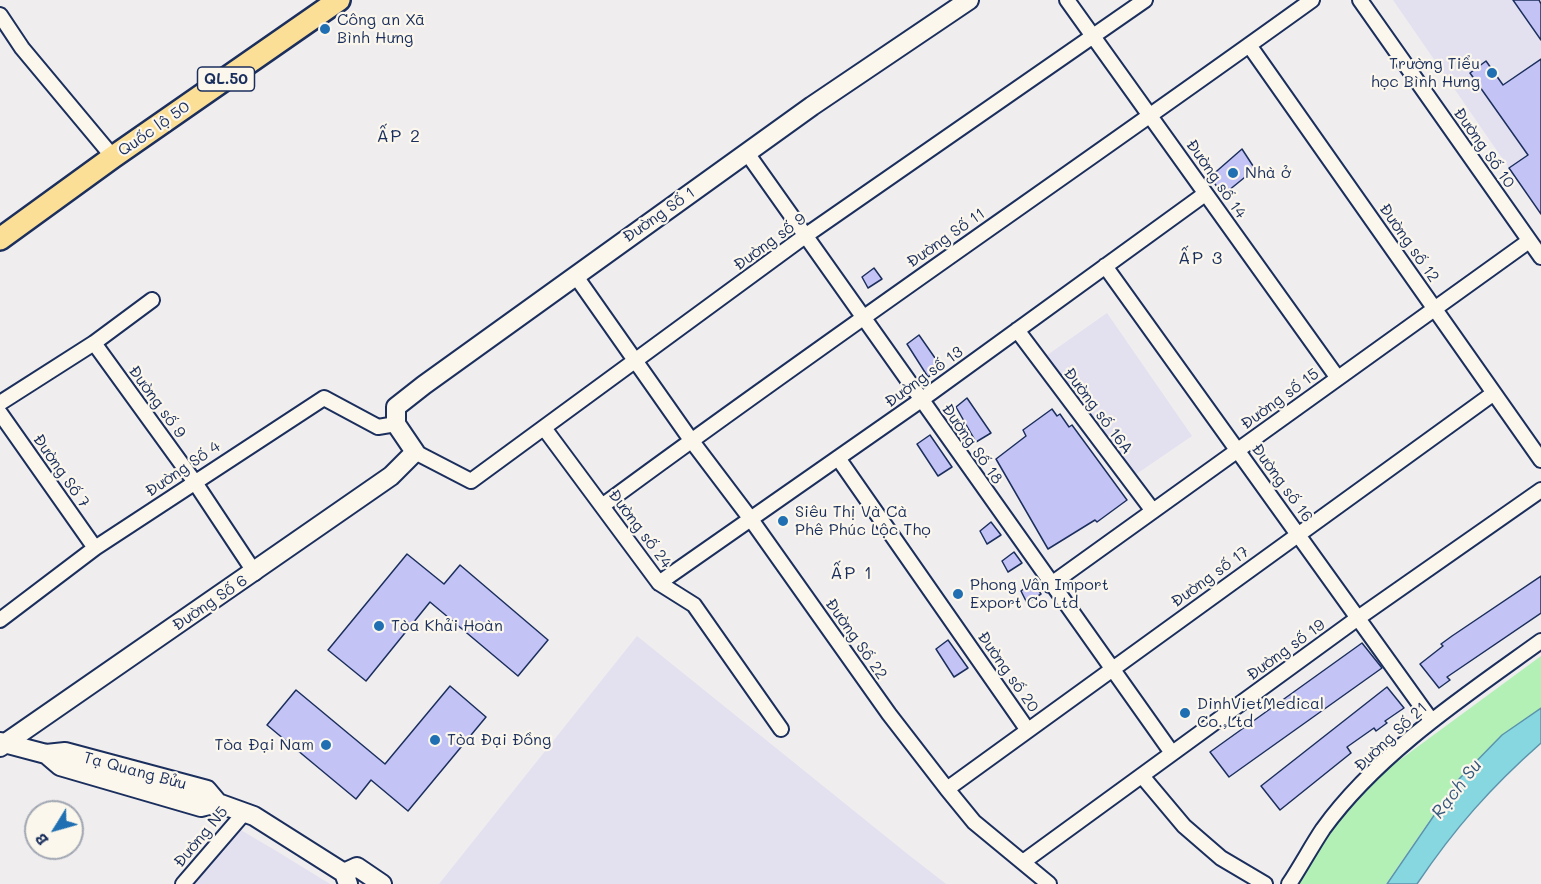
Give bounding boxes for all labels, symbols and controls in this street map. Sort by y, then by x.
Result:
place label: Công an Xã Bình Hưng [337,10,425,48]
marker: Công an Xã Bình Hưng [318,22,332,36]
place label: Trường Tiểu học Bình Hưng [1371,54,1480,92]
marker: Trường Tiểu học Bình Hưng [1485,66,1499,80]
road number: QL.50 [198,67,254,91]
street label: Quốc lộ 50 [114,97,194,161]
street label: Đường Số 10 [1449,104,1519,192]
district label: ẤP 2 [376,125,422,147]
street label: Đường số 14 [1182,136,1250,222]
place label: Nhà ở [1245,163,1290,183]
marker: Nhà ở [1226,166,1240,180]
street label: Đường Số 1 [619,183,699,247]
street label: Đường số 12 [1375,200,1443,286]
street label: Đường Số 11 [903,204,989,272]
street label: Đường số 9 [730,209,810,275]
district label: ẤP 3 [1178,247,1224,269]
street label: Đường số 13 [881,342,967,412]
street label: Đường số 9 [124,362,190,442]
street label: Đường số 16A [1059,364,1137,458]
street label: Đường số 15 [1237,364,1323,434]
street label: Đường Số 18 [937,400,1007,488]
street label: Đường Số 7 [29,430,93,512]
street label: Đường Số 4 [142,437,224,501]
street label: Đường số 16 [1247,440,1317,526]
street label: Đường số 24 [604,486,676,572]
place label: Siêu Thị Và Cà Phê Phúc Lộc Thọ [795,502,931,540]
marker: Siêu Thị Và Cà Phê Phúc Lộc Thọ [776,514,790,528]
street label: Đường số 17 [1167,542,1253,612]
district label: ẤP 1 [830,562,874,584]
street label: Đường Số 6 [169,571,251,635]
place label: Phong Vân Import Export Co Ltd [970,575,1109,613]
marker: Phong Vân Import Export Co Ltd [951,587,965,601]
street label: Đường Số 22 [821,595,891,683]
street label: Đường số 19 [1243,615,1329,685]
place label: Tòa Khải Hoàn [391,616,503,636]
marker: Tòa Khải Hoàn [372,619,386,633]
street label: Đường số 20 [973,628,1043,716]
place label: DinhVietMedical Co.,Ltd [1197,694,1324,732]
street label: Đường Số 21 [1351,698,1431,776]
marker: DinhVietMedical Co.,Ltd [1178,706,1192,720]
place label: Tòa Đại Đồng [447,730,551,750]
marker: Tòa Đại Đồng [428,733,442,747]
place label: Tòa Đại Nam [214,735,314,755]
marker: Tòa Đại Nam [319,738,333,752]
street label: Tạ Quang Bửu [81,748,189,794]
water label: Rạch Su [1427,755,1487,823]
north arrow [24,800,84,860]
street label: Đường N5 [170,802,232,872]
text: B [29,829,52,851]

